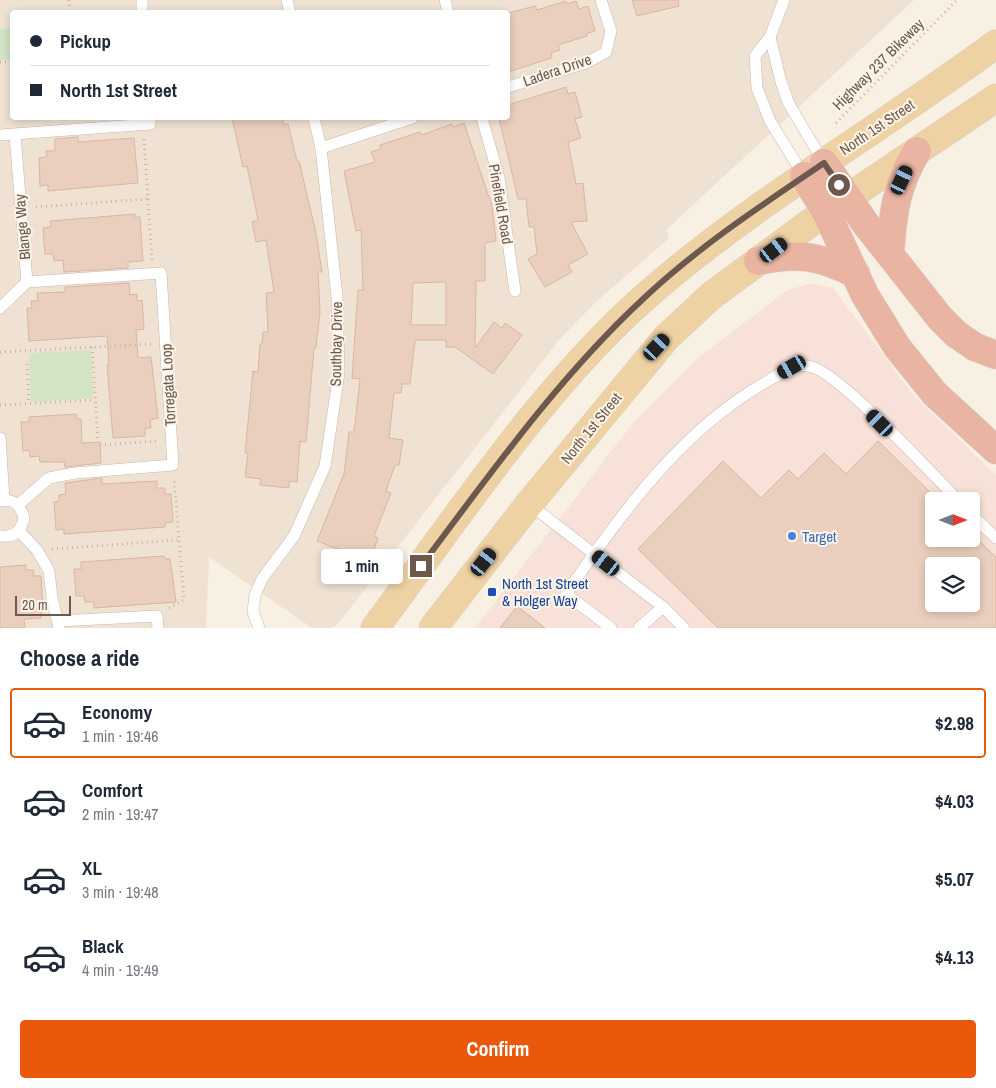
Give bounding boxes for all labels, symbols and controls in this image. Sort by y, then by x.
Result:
street label: Highway 237 Bikeway [828,13,929,114]
text: Pickup [60,28,111,54]
street label: Ladera Drive [520,48,594,92]
text: North 1st Street [60,77,177,103]
street label: North 1st Street [835,94,919,160]
street label: Pinefield Road [484,162,518,246]
car [888,163,915,197]
route start [828,174,850,196]
street label: Blange Way [9,192,35,261]
car [757,235,790,265]
street label: Southbay Drive [325,301,347,387]
car [641,331,672,363]
street label: Torregata Loop [155,343,181,427]
car [775,353,808,381]
street label: North 1st Street [556,387,627,468]
car [864,407,895,439]
north arrow [925,492,980,548]
map controls [925,492,980,612]
place label: Target [802,526,837,547]
marker: Target [786,530,798,542]
car [468,546,499,578]
callout: 1 min [321,548,404,584]
car [589,548,622,578]
text: 1 min [345,555,379,577]
route end [410,555,432,577]
button: layers [925,557,980,612]
place label: North 1st Street & Holger Way [502,573,589,611]
marker: North 1st Street & Holger Way [486,586,498,598]
scale bar [15,593,71,616]
text: 20 m [22,596,48,614]
text: Choose a ride [20,643,139,673]
text: Economy [82,699,152,725]
icon: car [22,701,67,746]
text: $2.98 [935,710,974,736]
text: 1 min · 19:46 [82,725,159,747]
text: Comfort [82,777,143,803]
icon: car [22,779,67,824]
text: $4.03 [935,788,974,814]
text: 2 min · 19:47 [82,803,159,825]
text: XL [82,855,102,881]
icon: car [22,857,67,902]
text: $5.07 [935,866,974,892]
text: 3 min · 19:48 [82,881,159,903]
text: Black [82,933,124,959]
icon: car [22,935,67,980]
text: $4.13 [935,944,974,970]
text: 4 min · 19:49 [82,959,159,981]
button: Confirm [20,1020,976,1078]

